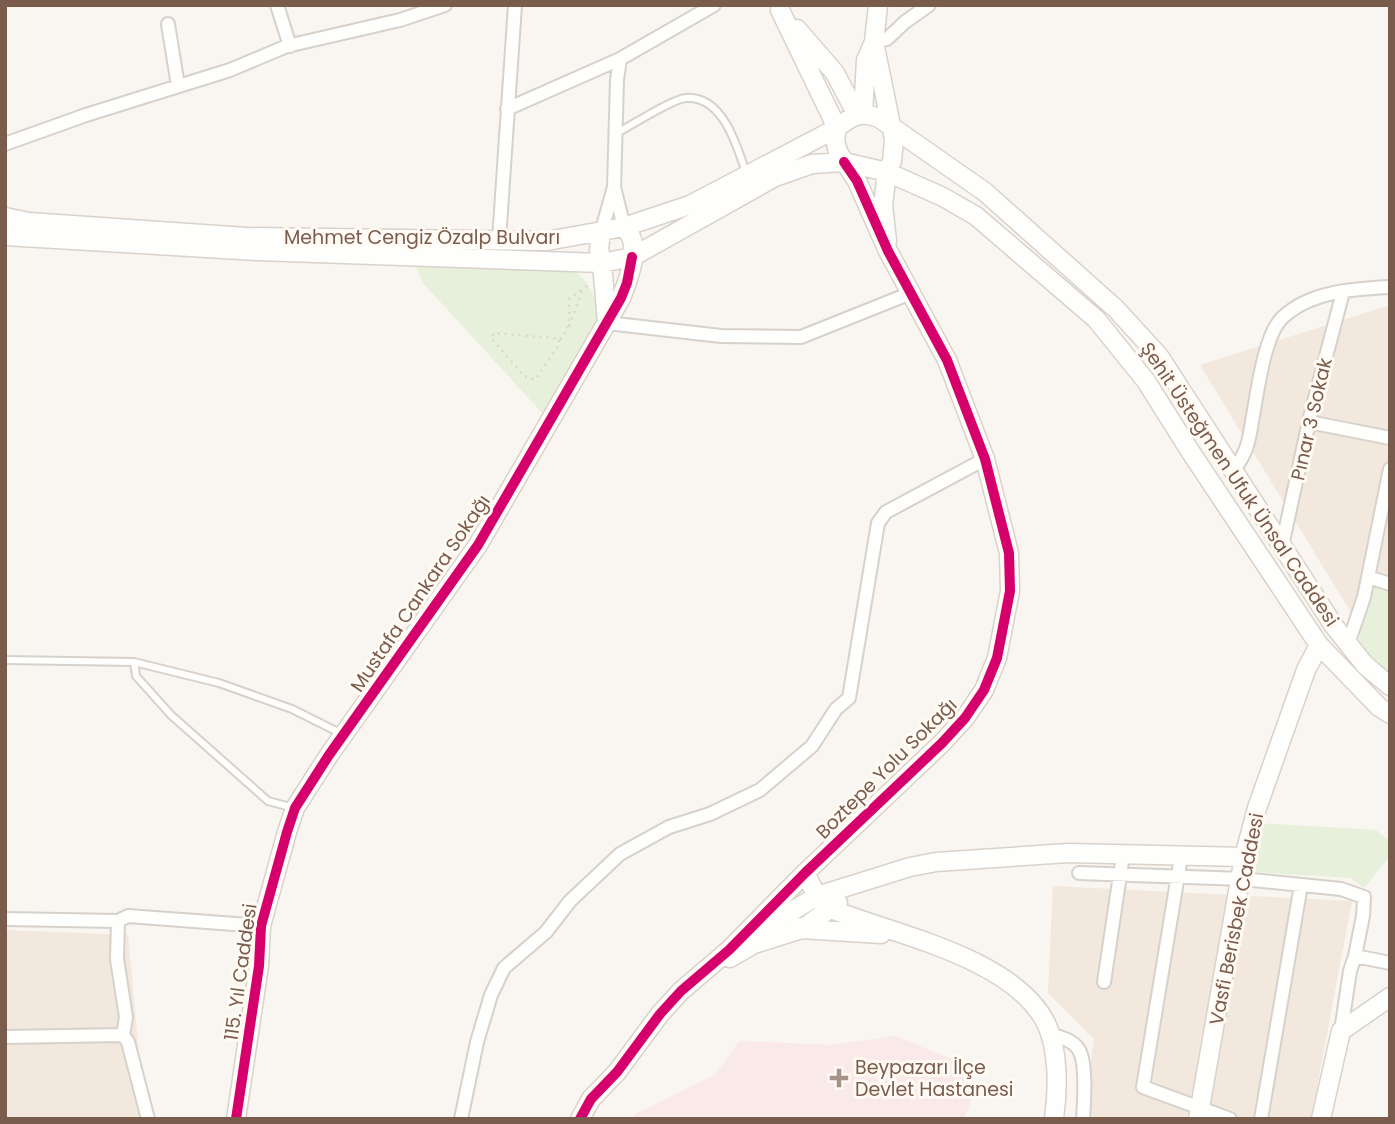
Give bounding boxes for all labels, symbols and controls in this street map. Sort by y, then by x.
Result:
street label: Mehmet Cengiz Özalp Bulvarı [284,224,560,251]
street label: Şehit Üsteğmen Ufuk Ünsal Caddesi [1134,337,1345,632]
street label: Pınar 3 Sokak [1284,355,1339,483]
street label: Mustafa Cankara Sokağı [344,489,497,697]
street label: Boztepe Yolu Sokağı [810,692,963,845]
street label: Vasfi Berisbek Caddesi [1203,811,1270,1028]
street label: 115. Yıl Caddesi [218,902,263,1042]
place label: Beypazarı İlçe Devlet Hastanesi [855,1054,1014,1103]
marker: Beypazarı İlçe Devlet Hastanesi [829,1068,849,1088]

